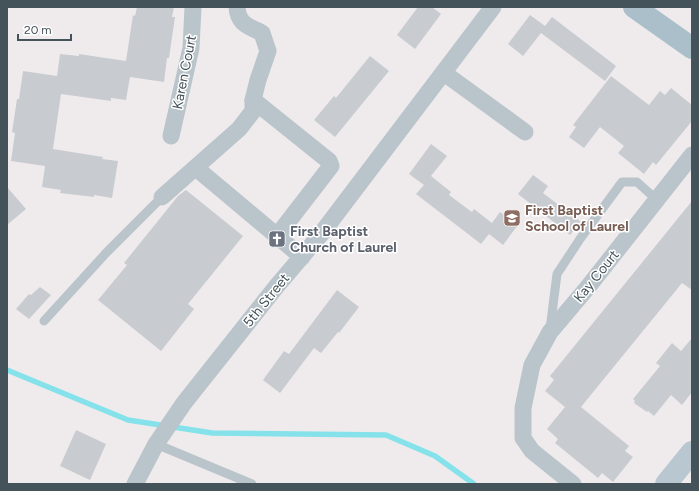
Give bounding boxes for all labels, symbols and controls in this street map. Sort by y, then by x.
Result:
scale bar [18,16,71,42]
text: 20 m [24,23,52,37]
street label: Karen Court [169,34,200,111]
place label: First Baptist School of Laurel [525,202,629,235]
school or university icon: First Baptist School of Laurel [502,208,522,228]
place label: First Baptist Church of Laurel [290,223,397,256]
church icon: First Baptist Church of Laurel [267,229,287,249]
street label: Kay Court [570,247,623,306]
street label: 5th Street [240,270,293,330]

